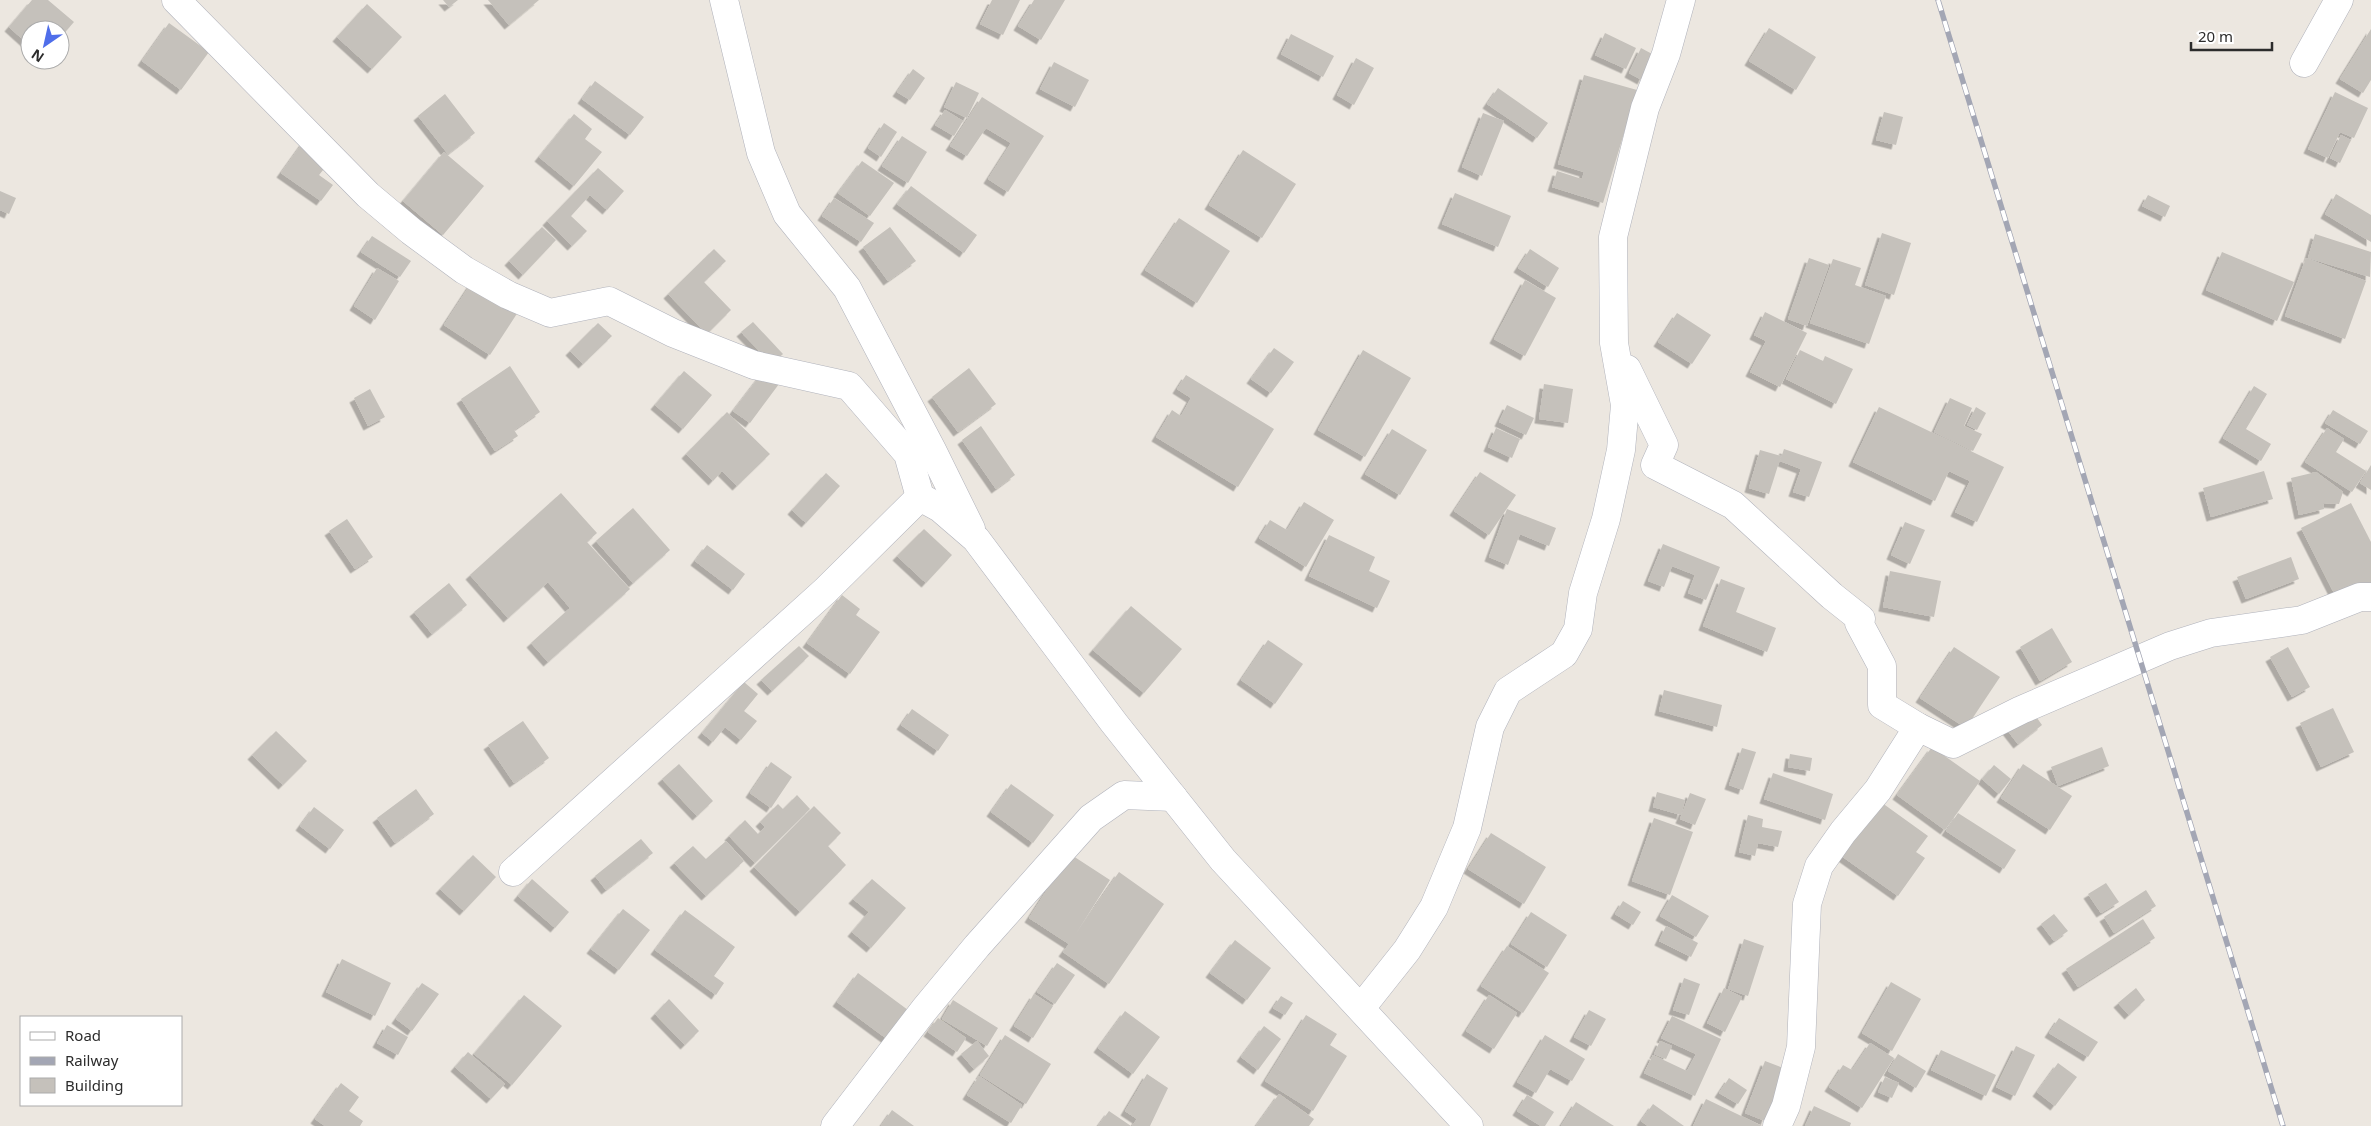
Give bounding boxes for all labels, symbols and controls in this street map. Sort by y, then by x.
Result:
north arrow [20,20,70,70]
scale bar [2191,20,2272,52]
text: 20 m [2198,26,2233,46]
text: N [27,45,47,67]
legend [20,1016,182,1106]
text: Road [65,1025,101,1045]
text: Railway [65,1050,119,1070]
text: Building [65,1075,123,1095]

